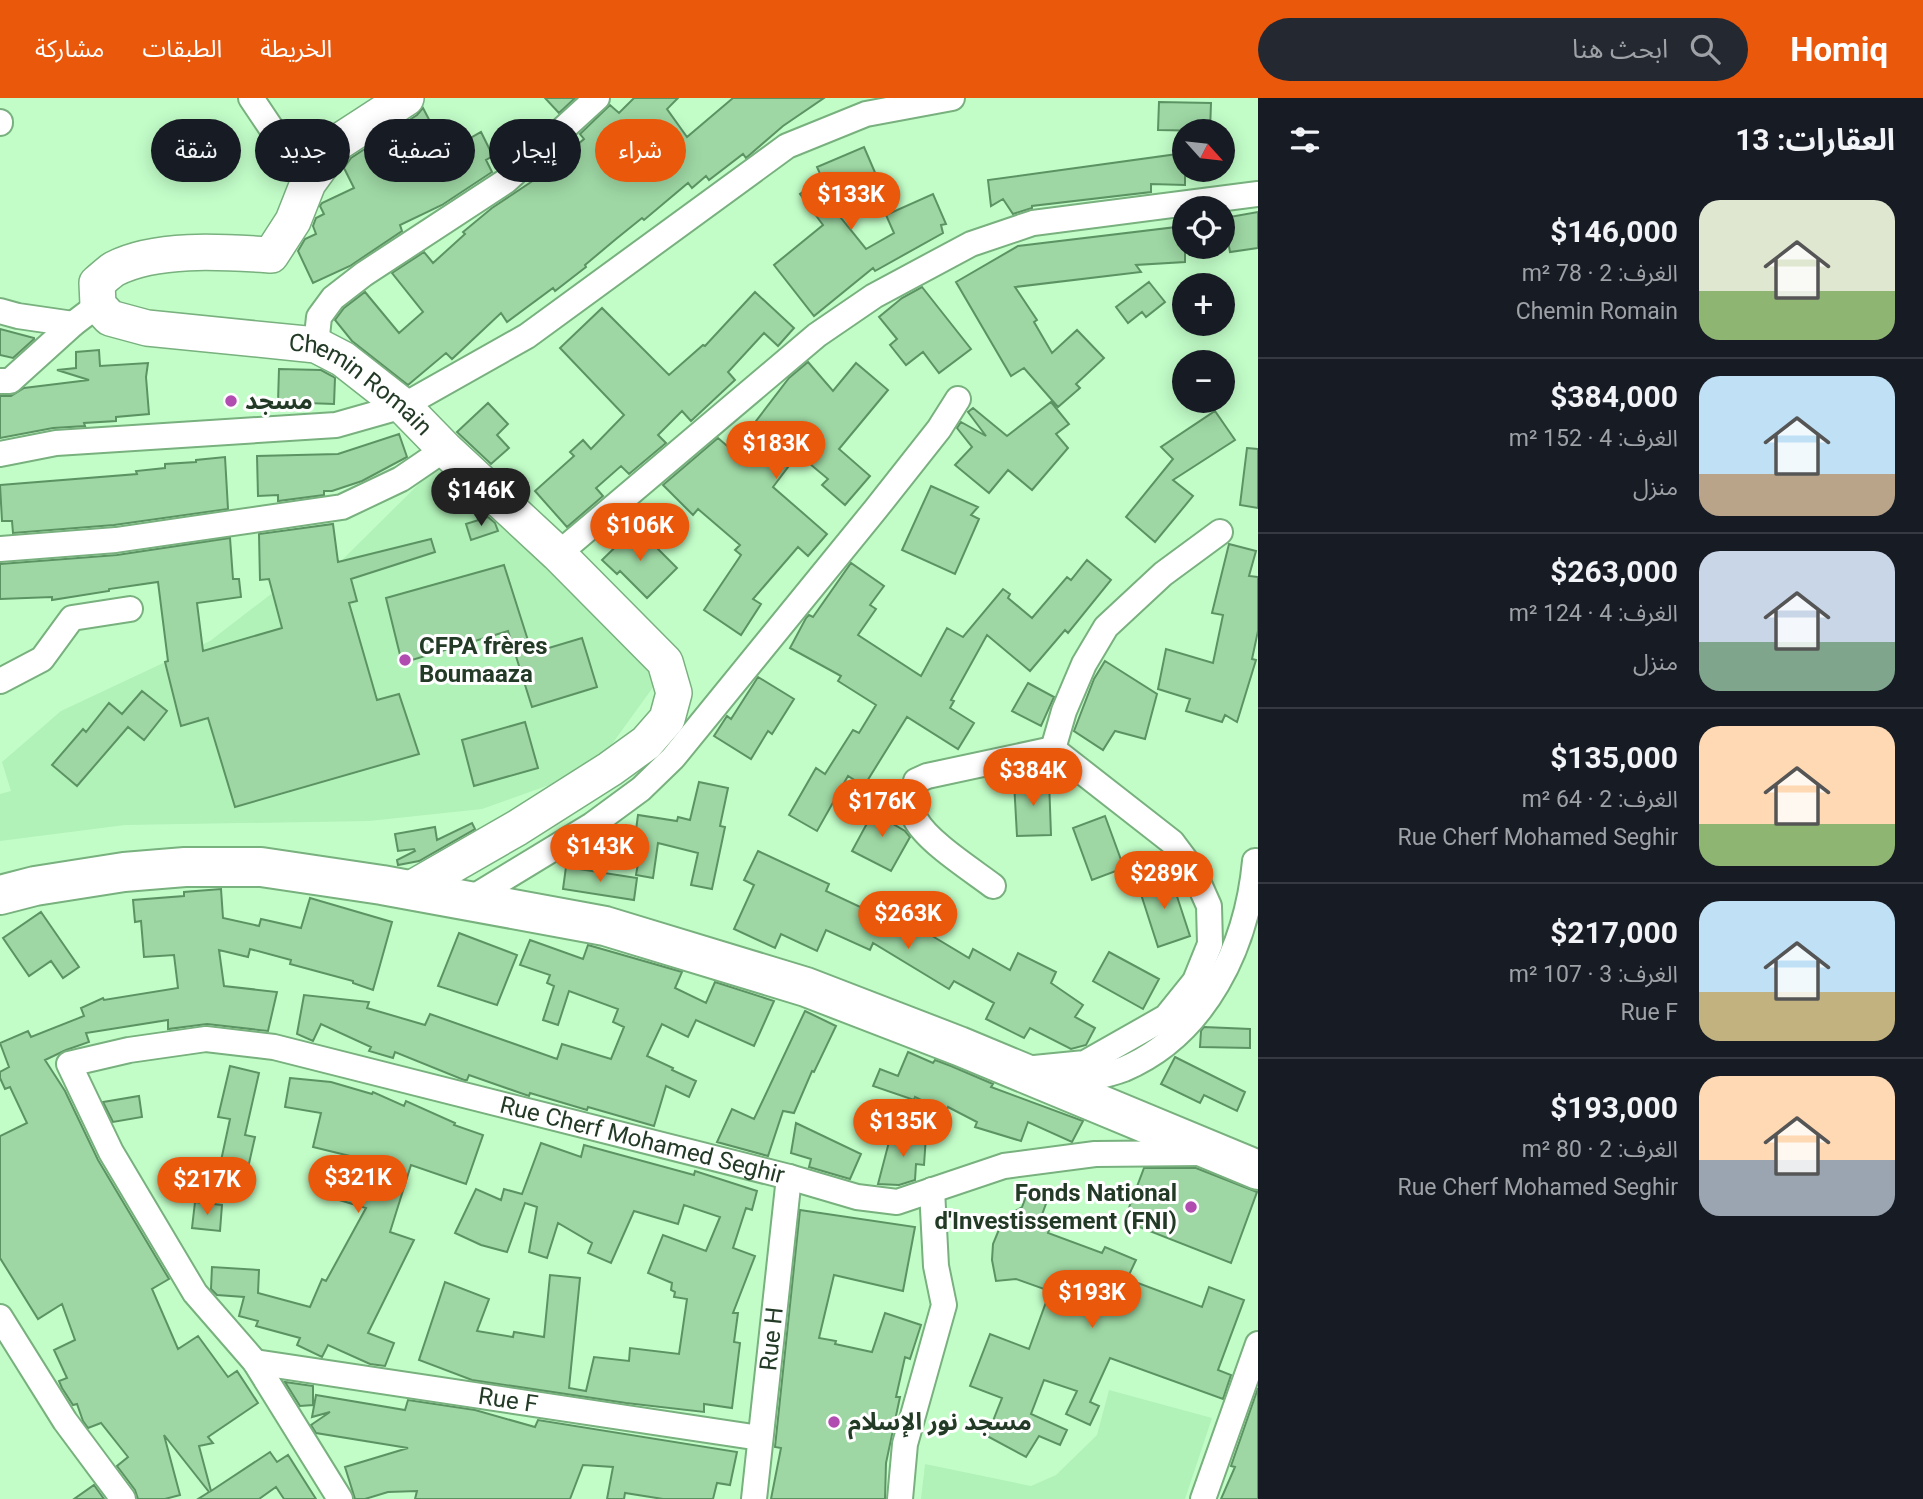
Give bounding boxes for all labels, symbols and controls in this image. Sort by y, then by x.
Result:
search box [1258,18,1748,81]
icon: search [1686,30,1724,68]
text: Homiq [1790,30,1888,69]
text: ابحث هنا [1572,34,1668,64]
text: مشاركة [35,35,104,63]
text: الطبقات [142,35,222,63]
text: الخريطة [260,35,332,63]
chip: شقة [151,119,241,182]
chip: جديد [255,119,350,182]
chip: تصفية [364,119,475,182]
chip: إيجار [489,119,581,182]
chip: شراء [595,119,686,182]
north arrow [1172,119,1236,182]
map controls [1172,119,1235,413]
icon: filters [1286,121,1324,159]
text: العقارات: 13 [1735,122,1895,157]
pin: $133K [802,172,900,232]
text: $133K [817,181,885,208]
button: locate [1172,196,1235,259]
text: $146,000 [1550,214,1678,249]
icon: home [1755,228,1839,312]
text: الغرف: 2 · 78 m² [1522,260,1678,287]
button: + [1172,273,1235,336]
text: Chemin Romain [1516,298,1678,325]
street label: Chemin Romain [288,328,438,441]
button: − [1172,350,1235,413]
text: $384,000 [1550,379,1678,414]
place label: مسجد [245,387,313,415]
marker: مسجد [223,393,239,409]
icon: home [1755,404,1839,488]
pin: $183K [727,422,825,481]
text: الغرف: 4 · 152 m² [1509,425,1678,452]
text: $183K [742,430,810,457]
pin: $146K [432,468,530,528]
text: منزل [1633,474,1678,501]
text: $146K [447,477,515,504]
pin: $106K [591,504,689,563]
text: $106K [606,512,674,539]
text: $263,000 [1550,554,1678,589]
icon: home [1755,579,1839,663]
text: الغرف: 4 · 124 m² [1509,600,1678,627]
place label: CFPA frères Boumaaza [419,632,547,688]
text: منزل [1633,649,1678,676]
marker: CFPA frères Boumaaza [397,652,413,668]
text: $135,000 [1550,740,1678,775]
pin: $384K [984,748,1082,808]
icon: home [1755,754,1839,838]
text: $384K [999,757,1067,784]
pin: $176K [833,780,931,839]
text: الغرف: 2 · 64 m² [1522,786,1678,813]
text: $176K [848,788,916,815]
pin: $143K [551,824,649,884]
text: Rue Cherf Mohamed Seghir [1398,824,1678,851]
text: $143K [566,833,634,860]
pin: $289K [1115,852,1213,911]
text: $289K [1130,860,1198,887]
pin: $263K [859,892,957,951]
text: $263K [874,900,942,927]
text: $217,000 [1550,915,1678,950]
icon: home [1755,929,1839,1013]
text: الغرف: 3 · 107 m² [1509,961,1678,988]
text: Rue F [1621,999,1678,1026]
text: $193,000 [1550,1090,1678,1125]
street label: Rue Cherf Mohamed Seghir [497,1091,788,1189]
pin: $135K [854,1100,952,1159]
icon: home [1755,1104,1839,1188]
text: $135K [869,1108,937,1135]
text: الغرف: 2 · 80 m² [1522,1136,1678,1163]
pin: $321K [309,1156,407,1215]
pin: $217K [158,1158,256,1217]
text: $321K [324,1164,392,1191]
text: $217K [173,1166,241,1193]
text: Rue Cherf Mohamed Seghir [1398,1174,1678,1201]
place label: Fonds National d'Investissement (FNI) [935,1179,1177,1235]
marker: Fonds National d'Investissement (FNI) [1183,1199,1199,1215]
pin: $193K [1043,1270,1141,1330]
text: $193K [1058,1279,1126,1306]
street label: Rue H [754,1306,789,1372]
street label: Rue F [476,1382,540,1418]
place label: مسجد نور الإسلام [848,1408,1032,1440]
marker: مسجد نور الإسلام [826,1414,842,1430]

